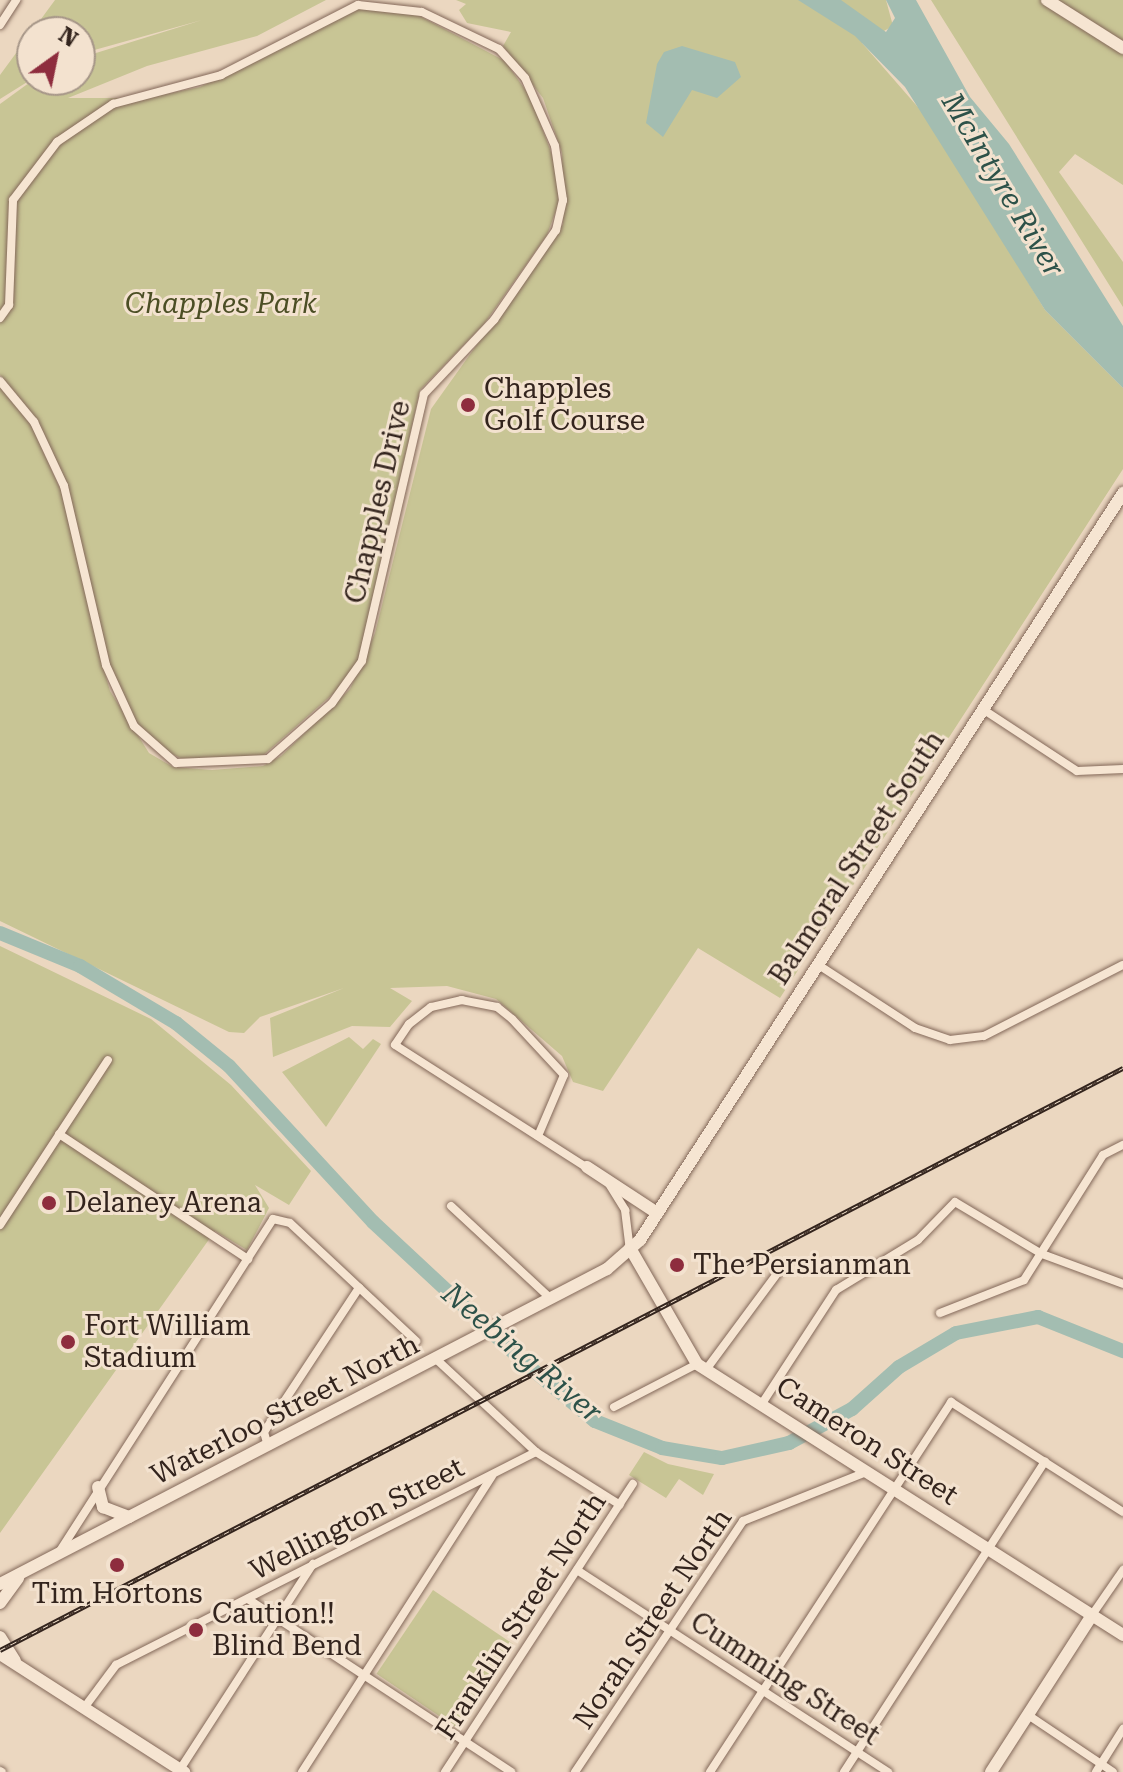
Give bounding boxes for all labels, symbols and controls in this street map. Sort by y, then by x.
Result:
north arrow [16,16,96,96]
text: N [54,22,82,52]
water label: McIntyre River [934,87,1072,283]
park label: Chapples Park [125,287,317,321]
place label: Chapples Golf Course [484,372,645,438]
marker: Chapples Golf Course [459,396,477,414]
street label: Chapples Drive [338,397,418,607]
street label: Balmoral Street South [762,725,952,991]
place label: Delaney Arena [65,1186,262,1220]
marker: Delaney Arena [40,1194,58,1212]
place label: The Persianman [693,1248,911,1282]
marker: The Persianman [668,1256,686,1274]
water label: Neebing River [435,1276,609,1430]
place label: Fort William Stadium [84,1309,250,1375]
street label: Waterloo Street North [145,1328,425,1492]
marker: Fort William Stadium [59,1333,77,1351]
street label: Cameron Street [770,1370,964,1512]
street label: Wellington Street [244,1451,470,1587]
street label: Franklin Street North [429,1486,613,1746]
street label: Norah Street North [567,1503,739,1735]
marker: Tim Hortons [108,1556,126,1574]
place label: Tim Hortons [31,1577,203,1611]
place label: Caution!! Blind Bend [212,1597,362,1663]
street label: Cumming Street [684,1605,886,1753]
marker: Caution!! Blind Bend [187,1621,205,1639]

